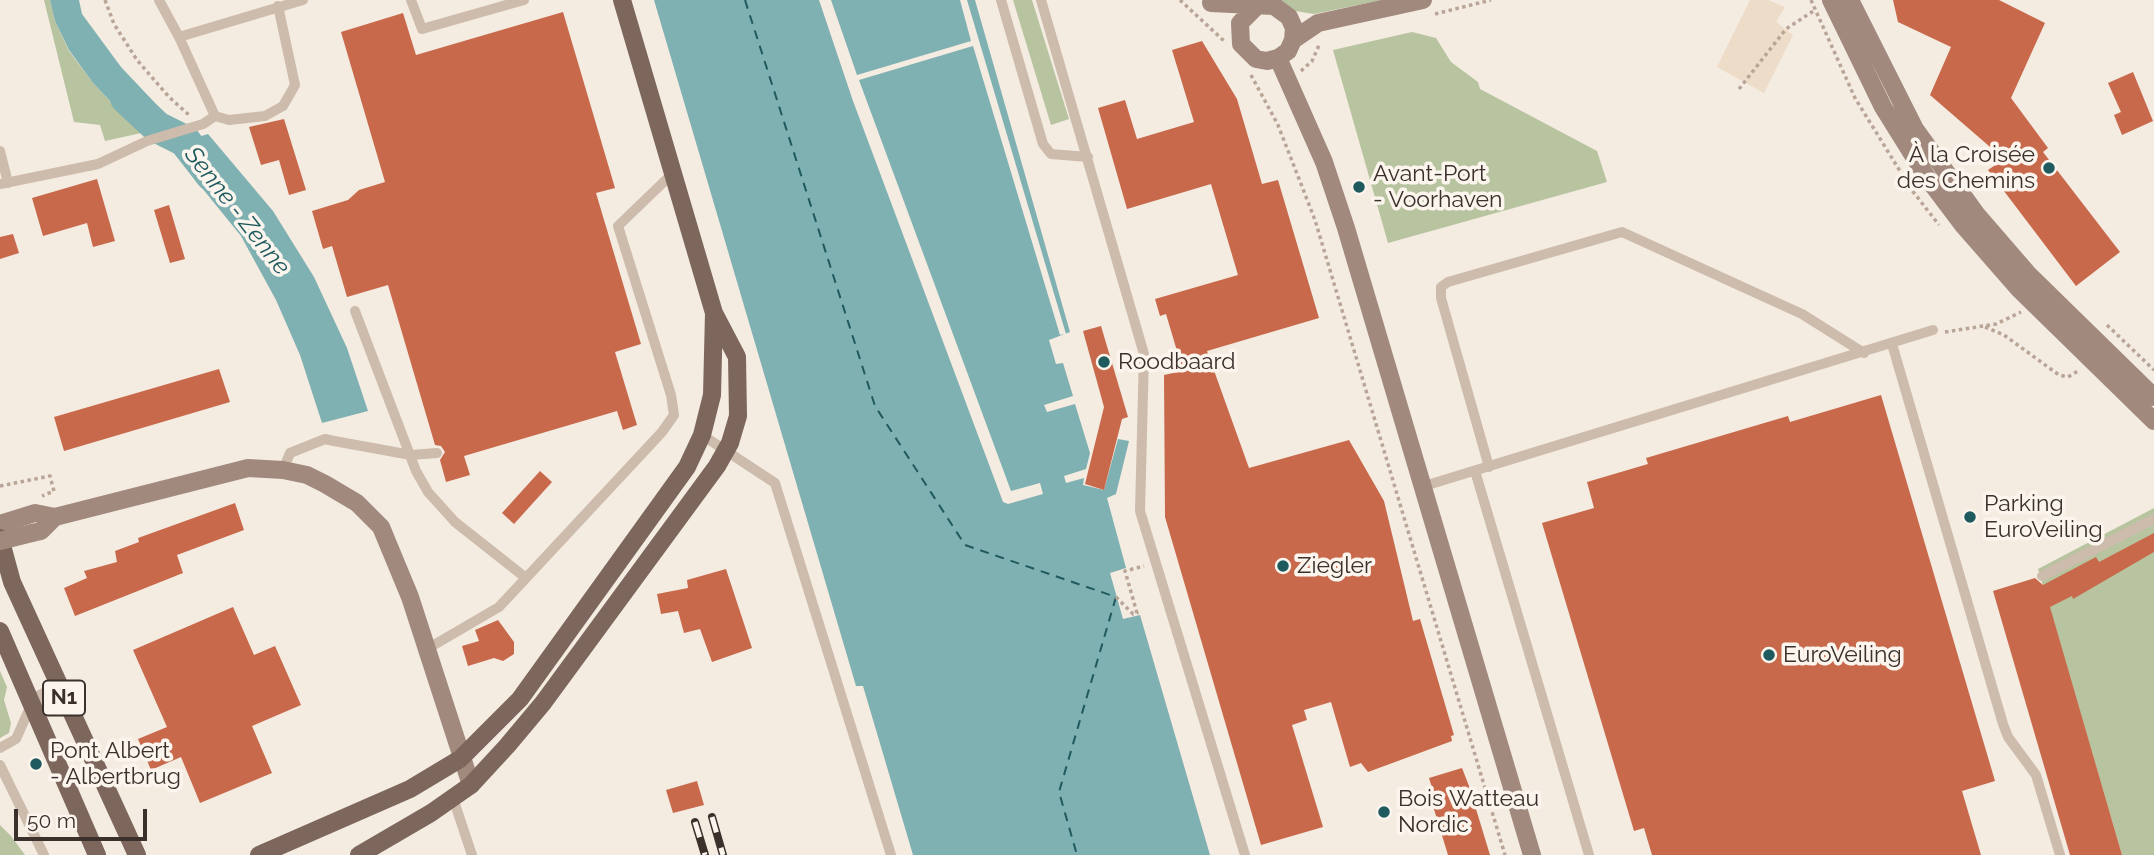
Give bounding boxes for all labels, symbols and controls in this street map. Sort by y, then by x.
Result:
water label: Senne - Zenne [178,141,296,281]
place label: À la Croisée des Chemins [1897,141,2035,195]
place label: Avant-Port - Voorhaven [1373,160,1502,214]
marker: À la Croisée des Chemins [2041,160,2057,176]
marker: Avant-Port - Voorhaven [1351,179,1367,195]
place label: Roodbaard [1118,348,1236,376]
marker: Roodbaard [1096,354,1112,370]
place label: Parking EuroVeiling [1984,490,2103,544]
marker: Parking EuroVeiling [1962,509,1978,525]
place label: Ziegler [1297,552,1372,580]
marker: Ziegler [1275,558,1291,574]
place label: EuroVeiling [1783,641,1902,669]
marker: EuroVeiling [1761,647,1777,663]
road number: N1 [43,680,85,716]
place label: Pont Albert - Albertbrug [50,737,181,791]
marker: Pont Albert - Albertbrug [28,756,44,772]
place label: Bois Watteau Nordic [1398,785,1539,839]
scale bar [18,796,150,840]
marker: Bois Watteau Nordic [1376,804,1392,820]
text: 50 m [27,808,76,833]

